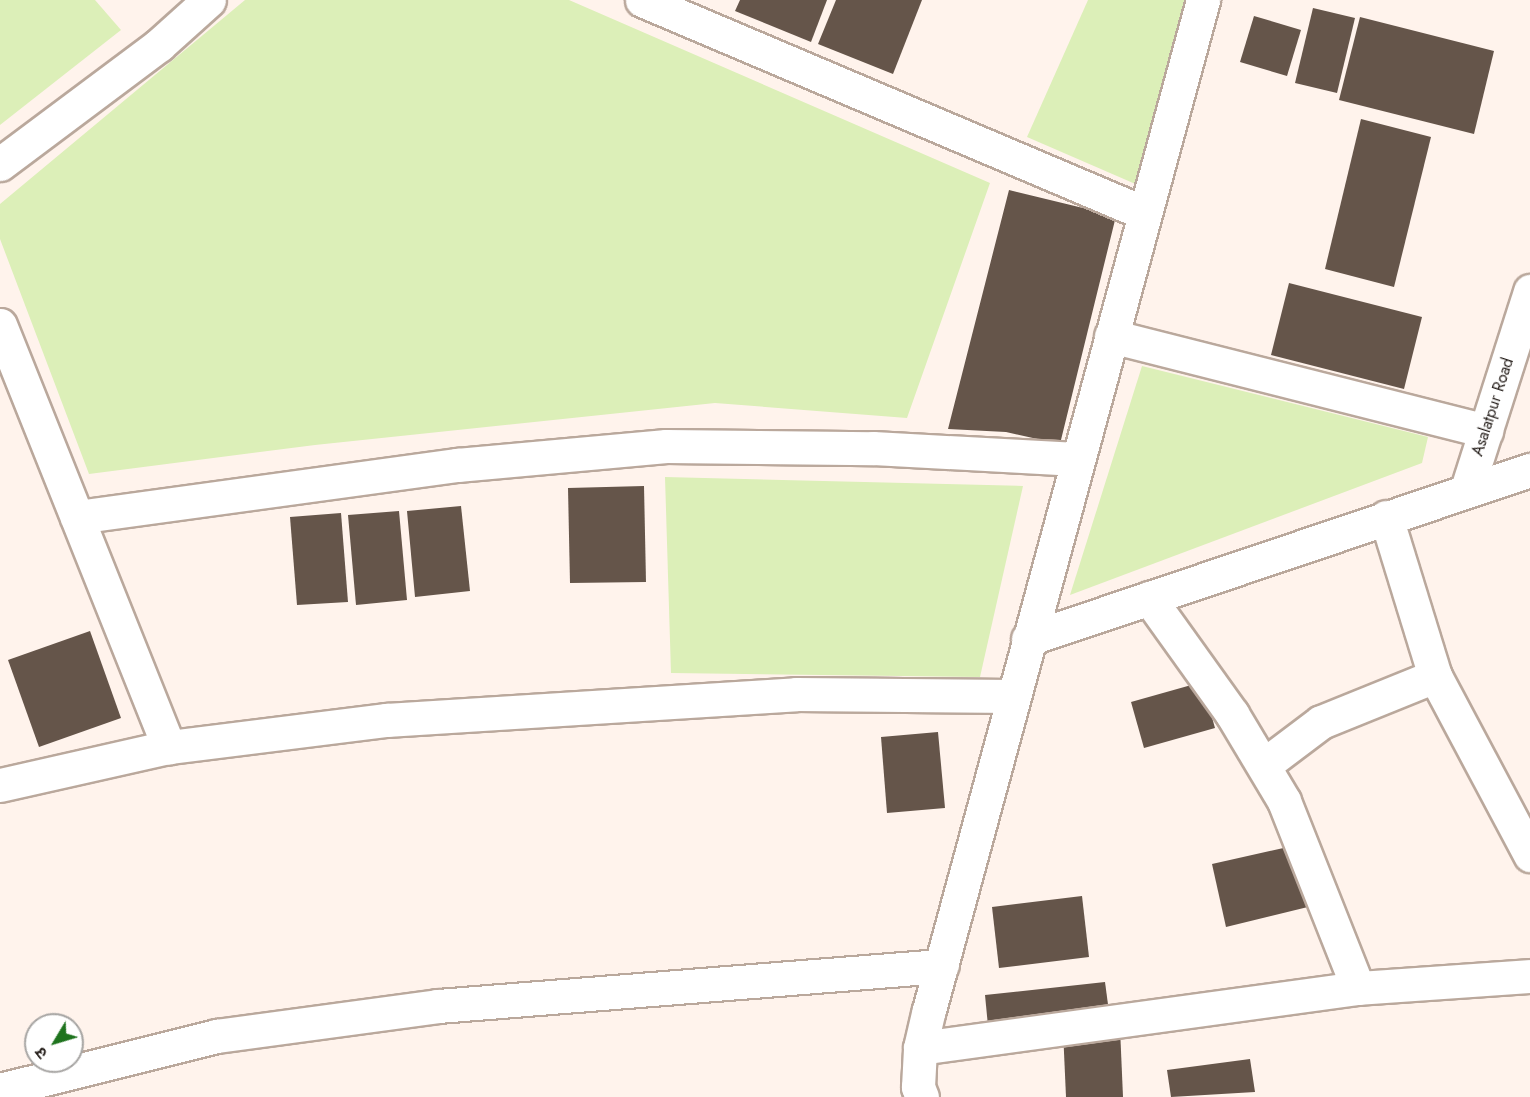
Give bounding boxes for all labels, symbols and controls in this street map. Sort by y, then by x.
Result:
street label: Asalatpur Road [1468,355,1518,459]
north arrow [24,1013,84,1073]
text: उ [29,1042,53,1064]

